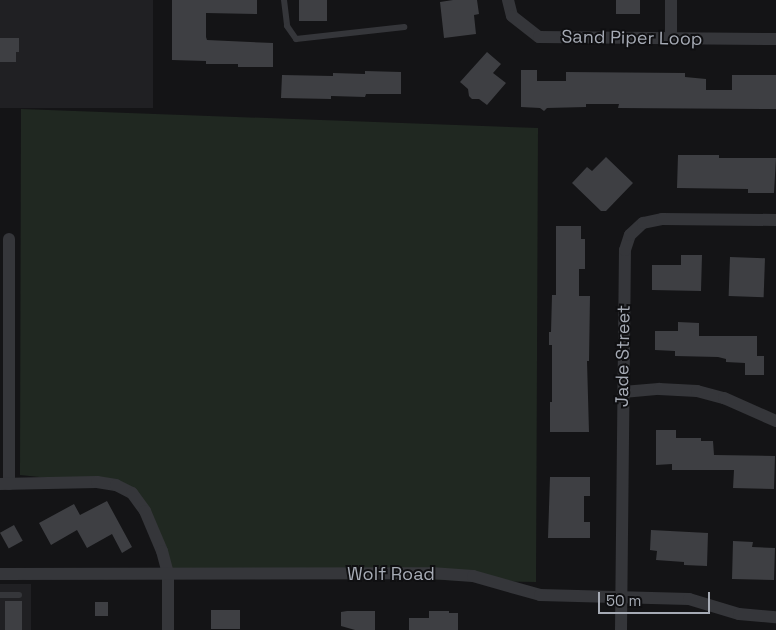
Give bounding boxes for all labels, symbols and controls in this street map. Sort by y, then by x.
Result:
street label: Sand Piper Loop [561,26,703,50]
street label: Jade Street [611,305,635,407]
street label: Wolf Road [347,563,435,585]
scale bar [601,582,714,614]
text: 50 m [606,591,641,610]

